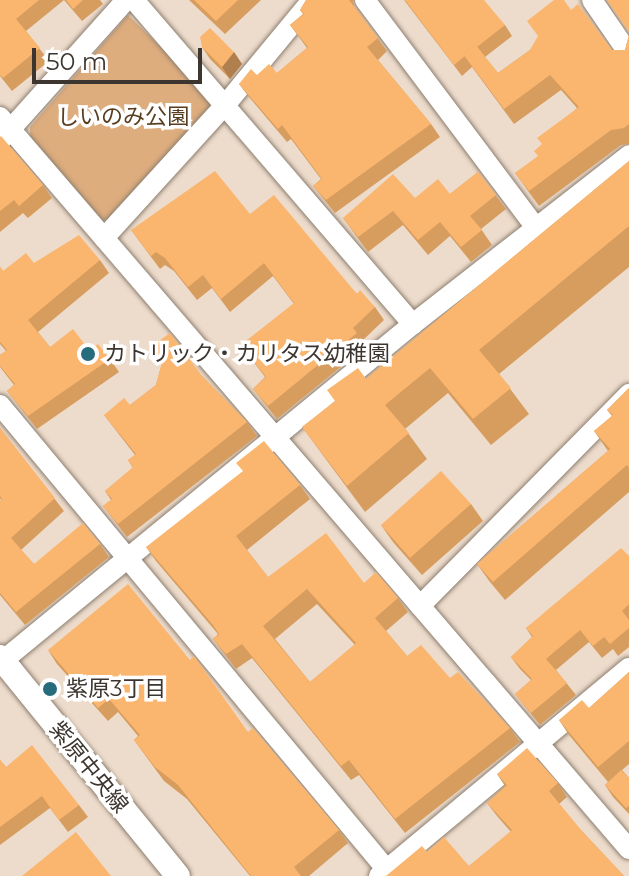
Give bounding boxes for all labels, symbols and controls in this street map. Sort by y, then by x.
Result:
scale bar [36,32,206,82]
text: 50 m [46,47,107,76]
park label: しいのみ公園 [57,104,189,130]
place label: カトリック・カリタス幼稚園 [104,341,390,367]
marker: カトリック・カリタス幼稚園 [79,345,97,363]
place label: 紫原3丁目 [66,676,166,702]
marker: 紫原3丁目 [41,680,59,698]
street label: 紫原中央線 [44,716,134,818]

